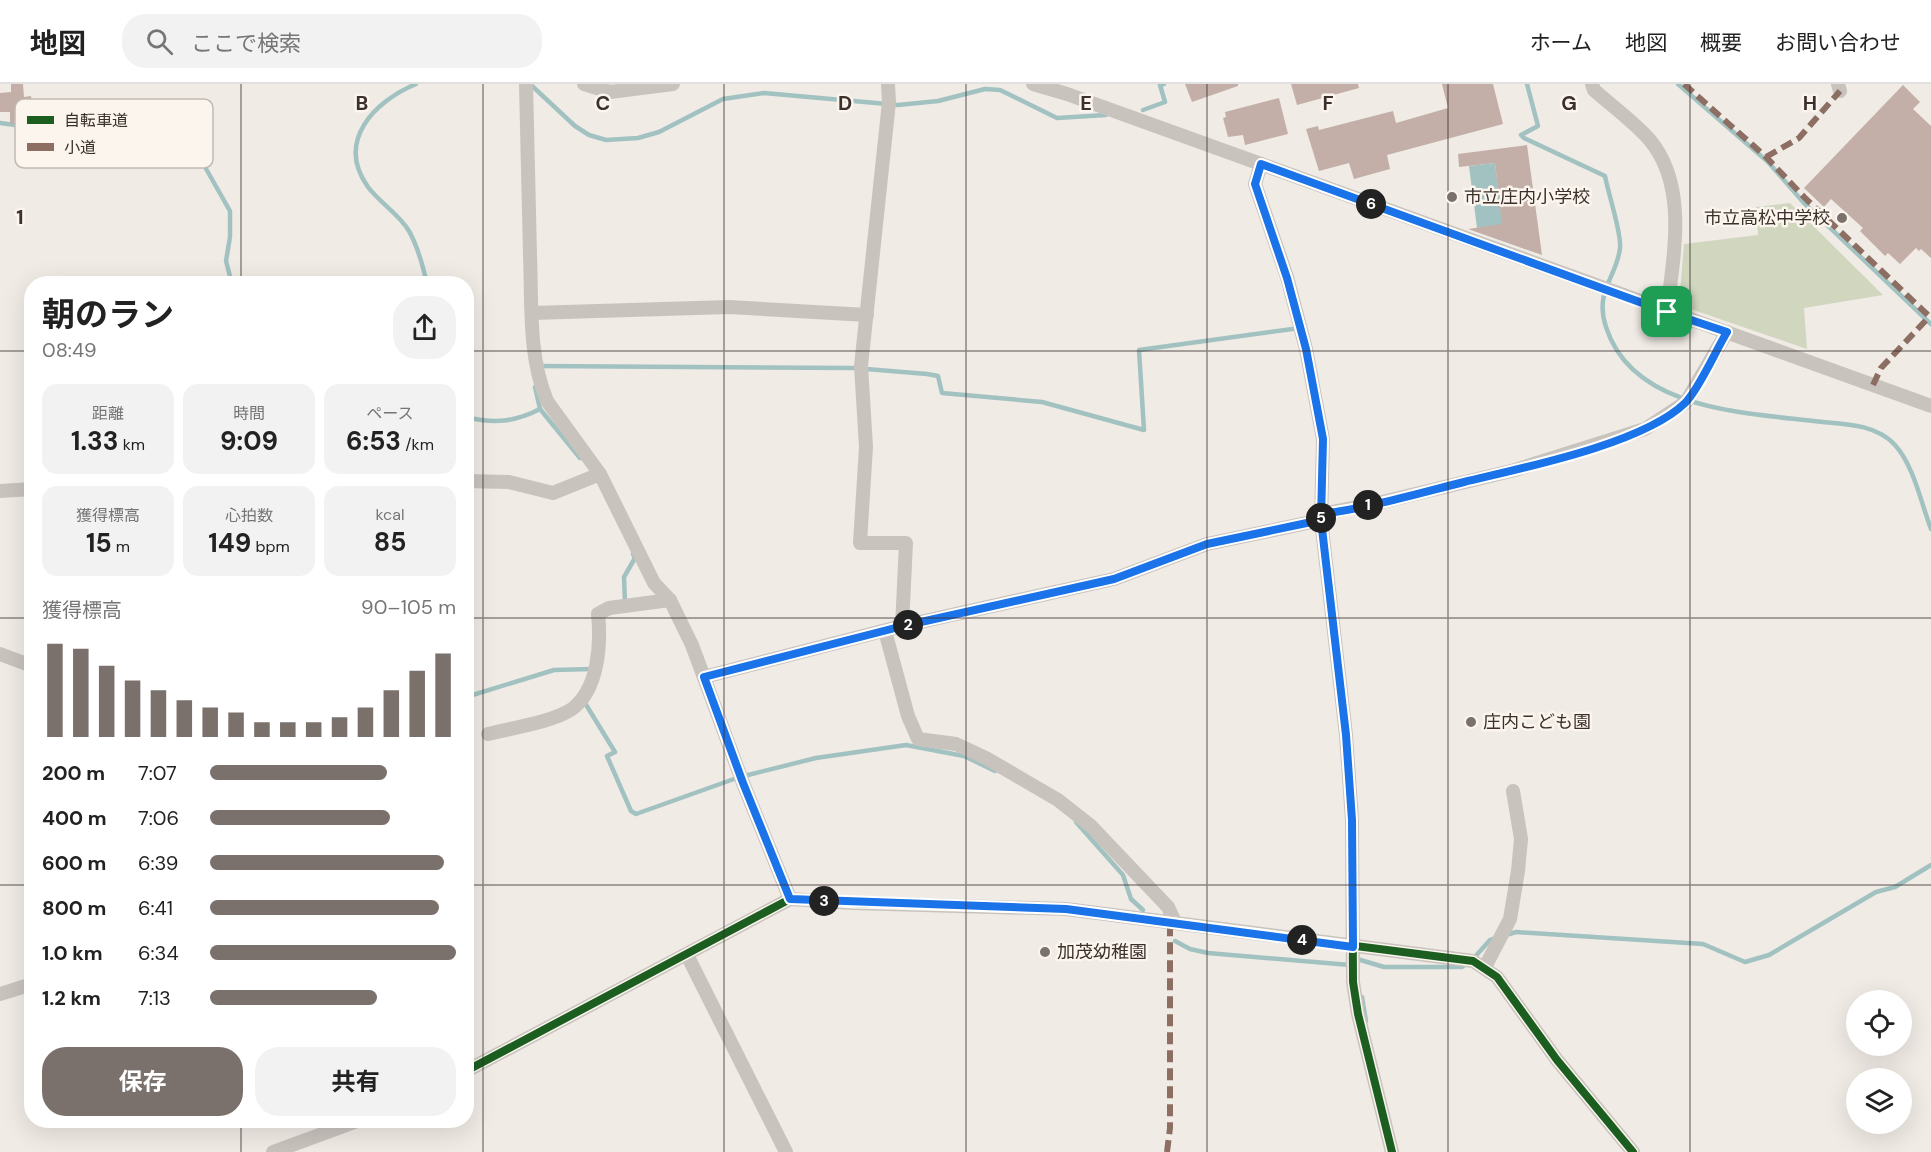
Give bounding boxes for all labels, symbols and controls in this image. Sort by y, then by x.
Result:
search box [122,14,542,68]
text: 地図 [30,25,86,62]
icon: search [143,25,176,58]
text: ここで検索 [191,29,301,58]
text: ホーム [1530,29,1592,57]
text: 地図 [1625,29,1667,57]
text: 概要 [1700,29,1742,57]
text: お問い合わせ [1775,29,1901,57]
text: B [356,90,368,116]
text: C [596,90,610,116]
text: D [838,90,852,116]
text: E [1080,90,1092,116]
text: F [1322,90,1334,116]
text: G [1561,90,1577,116]
text: H [1803,90,1817,116]
legend [15,99,213,168]
text: 自転車道 [64,110,128,131]
text: 小道 [64,137,96,158]
place label: 市立庄内小学校 [1464,185,1590,209]
pin: 6 [1356,189,1386,219]
marker: 市立庄内小学校 [1445,190,1459,204]
text: 6 [1366,193,1376,214]
text: 1 [16,204,24,230]
place label: 市立高松中学校 [1704,206,1830,230]
marker: 市立高松中学校 [1835,211,1849,225]
pin [1641,286,1692,337]
text: 朝のラン [42,293,174,336]
icon: arrive [1650,295,1683,328]
button: share [393,296,456,359]
text: 08:49 [42,337,97,363]
text: 距離 [92,403,124,424]
text: 時間 [233,403,265,424]
text: ペース [366,403,414,424]
text: 1.33 [71,424,118,458]
text: 9:09 [220,424,278,458]
text: 6:53 [346,424,401,458]
text: km [118,434,145,455]
text: /km [401,434,434,455]
pin: 1 [1353,490,1383,520]
text: 1 [1365,494,1371,515]
pin: 5 [1306,503,1336,533]
text: kcal [376,504,404,525]
text: 獲得標高 [76,505,140,526]
text: 心拍数 [225,505,273,526]
text: 5 [1316,507,1326,528]
text: 85 [374,525,406,559]
text: 15 [86,526,112,560]
text: 149 [208,526,251,560]
text: m [112,536,130,557]
text: bpm [251,536,290,557]
text: 90–105 m [361,594,456,620]
text: 獲得標高 [42,597,122,623]
pin: 2 [893,610,923,640]
text: 2 [903,614,913,635]
place label: 庄内こども園 [1483,710,1591,734]
marker: 庄内こども園 [1464,715,1478,729]
text: 200 m [42,760,105,786]
text: 7:07 [138,760,177,786]
text: 400 m [42,805,107,831]
text: 7:06 [138,805,179,831]
text: 600 m [42,850,106,876]
text: 6:39 [138,850,178,876]
pin: 3 [809,886,839,916]
text: 3 [819,890,829,911]
text: 800 m [42,895,106,921]
text: 6:41 [138,895,173,921]
pin: 4 [1287,925,1317,955]
text: 4 [1297,929,1307,950]
text: 1.0 km [42,940,103,966]
text: 6:34 [138,940,179,966]
place label: 加茂幼稚園 [1057,940,1147,964]
marker: 加茂幼稚園 [1038,945,1052,959]
text: 1.2 km [42,985,101,1011]
text: 7:13 [138,985,171,1011]
map controls [1846,990,1912,1134]
button: locate [1846,990,1912,1056]
button: 保存 [42,1047,243,1116]
button: 共有 [255,1047,456,1116]
button: layers [1846,1068,1912,1134]

